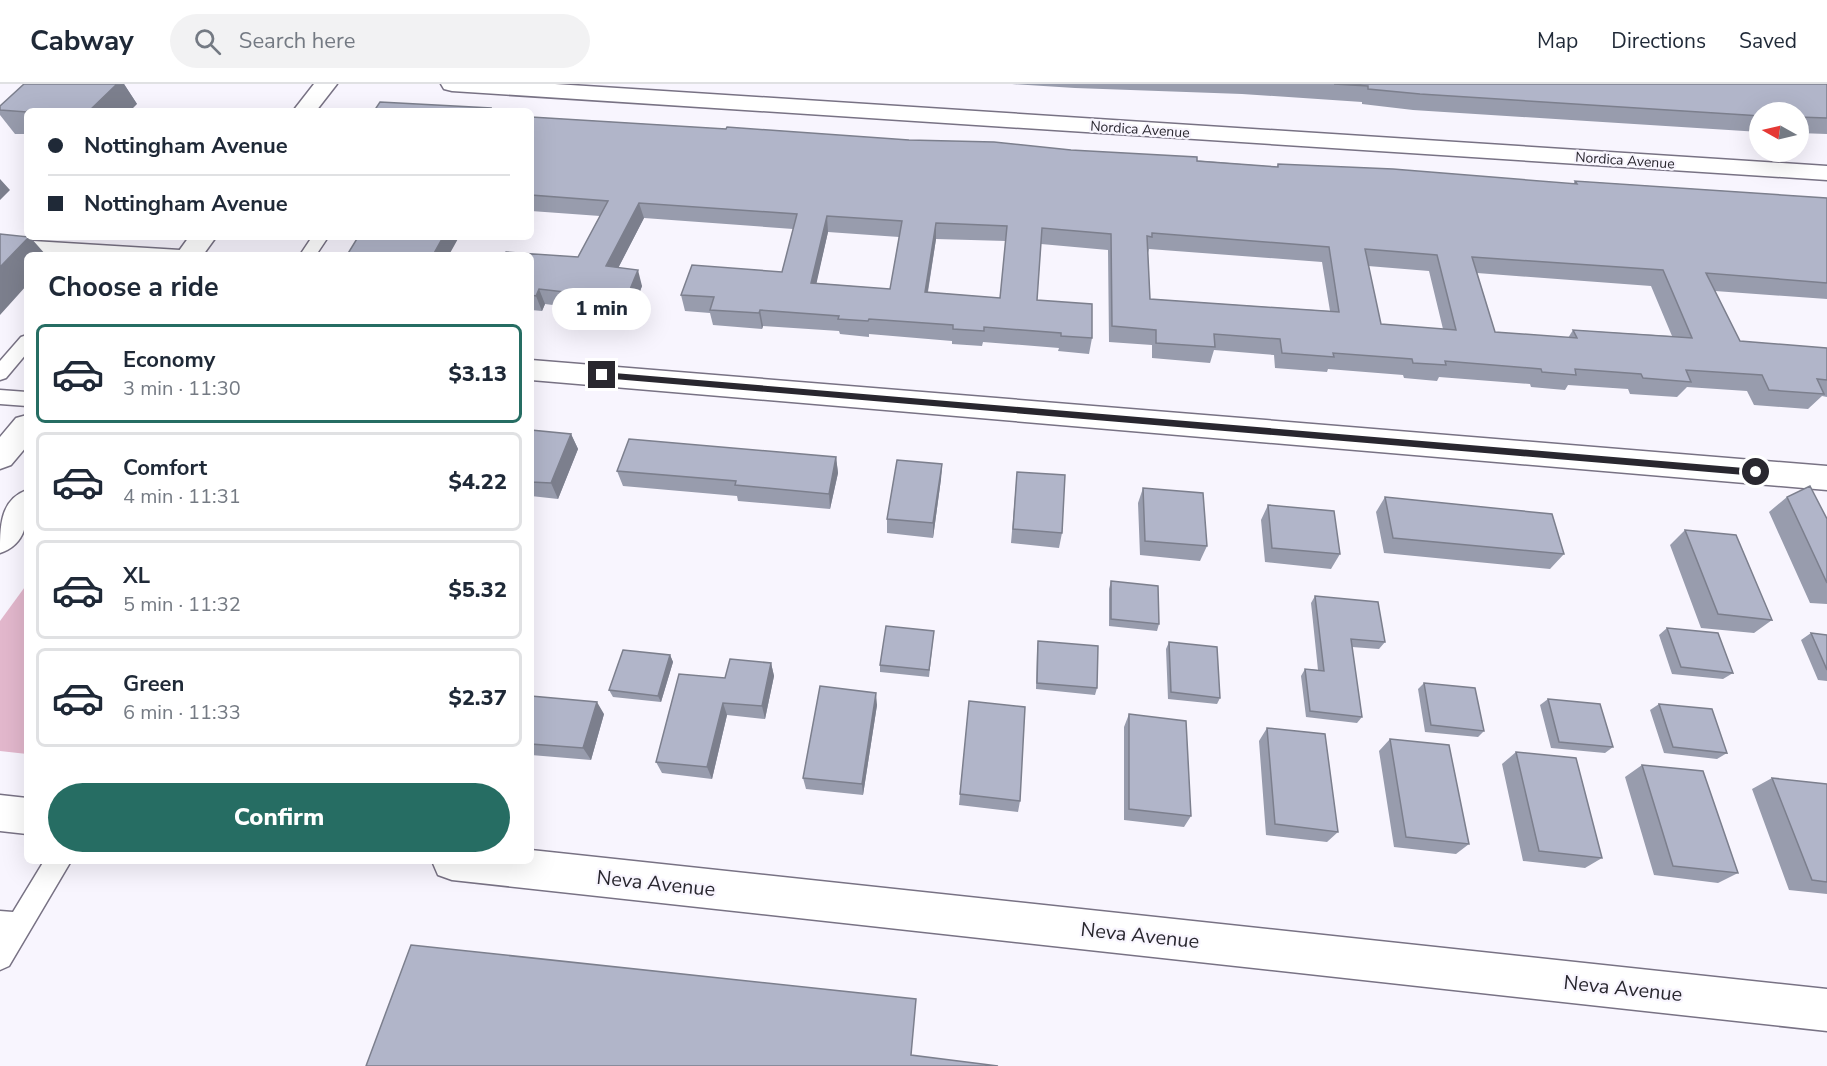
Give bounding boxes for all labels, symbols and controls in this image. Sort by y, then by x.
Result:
search box [170,14,590,68]
text: Cabway [30,22,134,60]
icon: search [191,25,224,58]
text: Search here [239,26,355,56]
text: Map [1537,27,1578,55]
text: Directions [1611,27,1706,55]
text: Saved [1739,27,1797,55]
north arrow [1749,102,1809,162]
map controls [1749,102,1809,162]
street label: Nordica Avenue [1090,117,1190,142]
text: Nottingham Avenue [84,131,288,161]
street label: Nordica Avenue [1575,148,1675,173]
text: Nottingham Avenue [84,189,288,219]
text: Choose a ride [48,269,219,306]
callout: 1 min [552,288,652,330]
text: 1 min [575,295,628,322]
text: Economy [123,345,215,375]
icon: car [51,347,105,401]
text: $3.13 [448,359,507,389]
route end [588,361,615,388]
text: 3 min · 11:30 [123,375,241,402]
text: Comfort [123,453,207,483]
icon: car [51,455,105,509]
route start [1742,458,1769,485]
text: $4.22 [448,467,507,497]
text: 4 min · 11:31 [123,483,241,510]
text: XL [123,561,150,591]
icon: car [51,563,105,617]
text: $5.32 [448,575,507,605]
text: 5 min · 11:32 [123,591,241,618]
text: Green [123,669,184,699]
icon: car [51,671,105,725]
text: $2.37 [448,683,507,713]
text: 6 min · 11:33 [123,699,241,726]
button: Confirm [48,783,510,852]
street label: Neva Avenue [595,864,717,903]
street label: Neva Avenue [1079,916,1201,955]
street label: Neva Avenue [1562,969,1684,1008]

